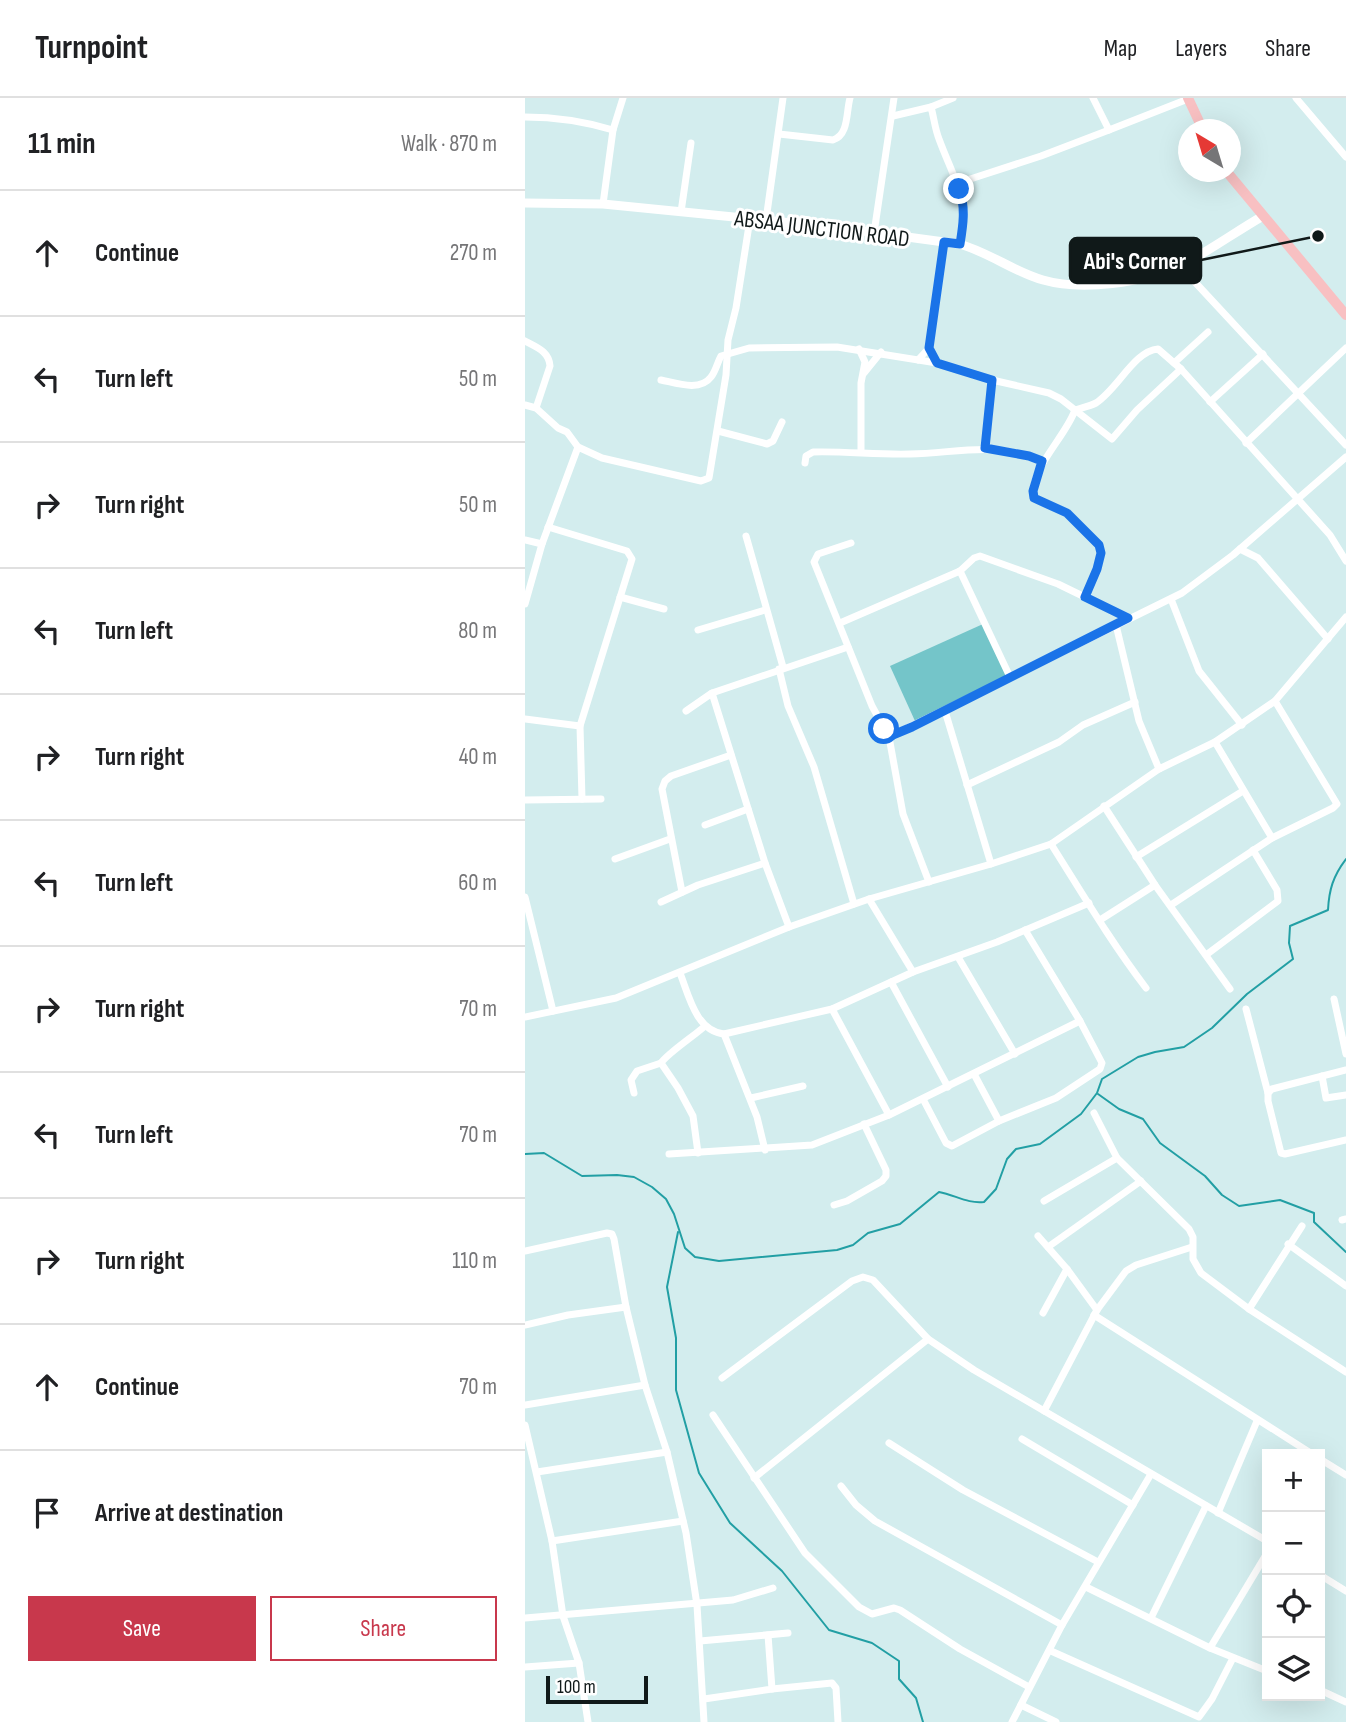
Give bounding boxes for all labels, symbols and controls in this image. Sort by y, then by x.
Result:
text: Turnpoint [35,28,148,68]
text: Map [1104,34,1137,63]
text: Layers [1175,34,1227,63]
text: Share [1265,34,1311,63]
north arrow [1178,119,1241,182]
text: 11 min [28,126,96,162]
text: Walk · 870 m [401,130,497,158]
route end [943,173,974,204]
street label: ABSAA JUNCTION ROAD [732,204,911,254]
icon: ahead [28,234,66,272]
text: Continue [95,238,179,269]
callout: Abi's Corner [1070,238,1201,283]
text: 270 m [450,239,497,267]
text: Abi's Corner [1083,247,1187,276]
icon: left [28,360,66,398]
text: Turn left [95,364,173,395]
text: 50 m [459,365,497,393]
icon: right [28,486,66,524]
text: Turn right [95,490,184,521]
text: 50 m [459,491,497,519]
icon: left [28,612,66,650]
text: Turn left [95,616,173,647]
text: 80 m [458,617,497,645]
route start [868,713,899,744]
icon: right [28,738,66,776]
text: Turn right [95,742,184,773]
text: 40 m [459,743,497,771]
icon: left [28,864,66,902]
text: Turn left [95,868,173,899]
text: 60 m [458,869,497,897]
icon: right [28,990,66,1028]
text: Turn right [95,994,184,1025]
text: 70 m [459,995,497,1023]
icon: left [28,1116,66,1154]
text: Turn left [95,1120,173,1151]
text: 70 m [459,1121,497,1149]
icon: right [28,1242,66,1280]
text: Turn right [95,1246,184,1277]
text: 110 m [452,1247,497,1275]
icon: ahead [28,1368,66,1406]
text: Continue [95,1372,179,1403]
text: 70 m [459,1373,497,1401]
map controls [1262,1449,1325,1701]
button: + [1262,1449,1325,1512]
icon: arrive [28,1494,66,1532]
text: Arrive at destination [95,1498,283,1529]
button: − [1262,1512,1325,1575]
button: locate [1262,1575,1325,1638]
button: Save [28,1596,256,1661]
button: Share [270,1596,497,1661]
button: layers [1262,1638,1325,1701]
scale bar [546,1673,647,1705]
text: 100 m [557,1676,596,1699]

